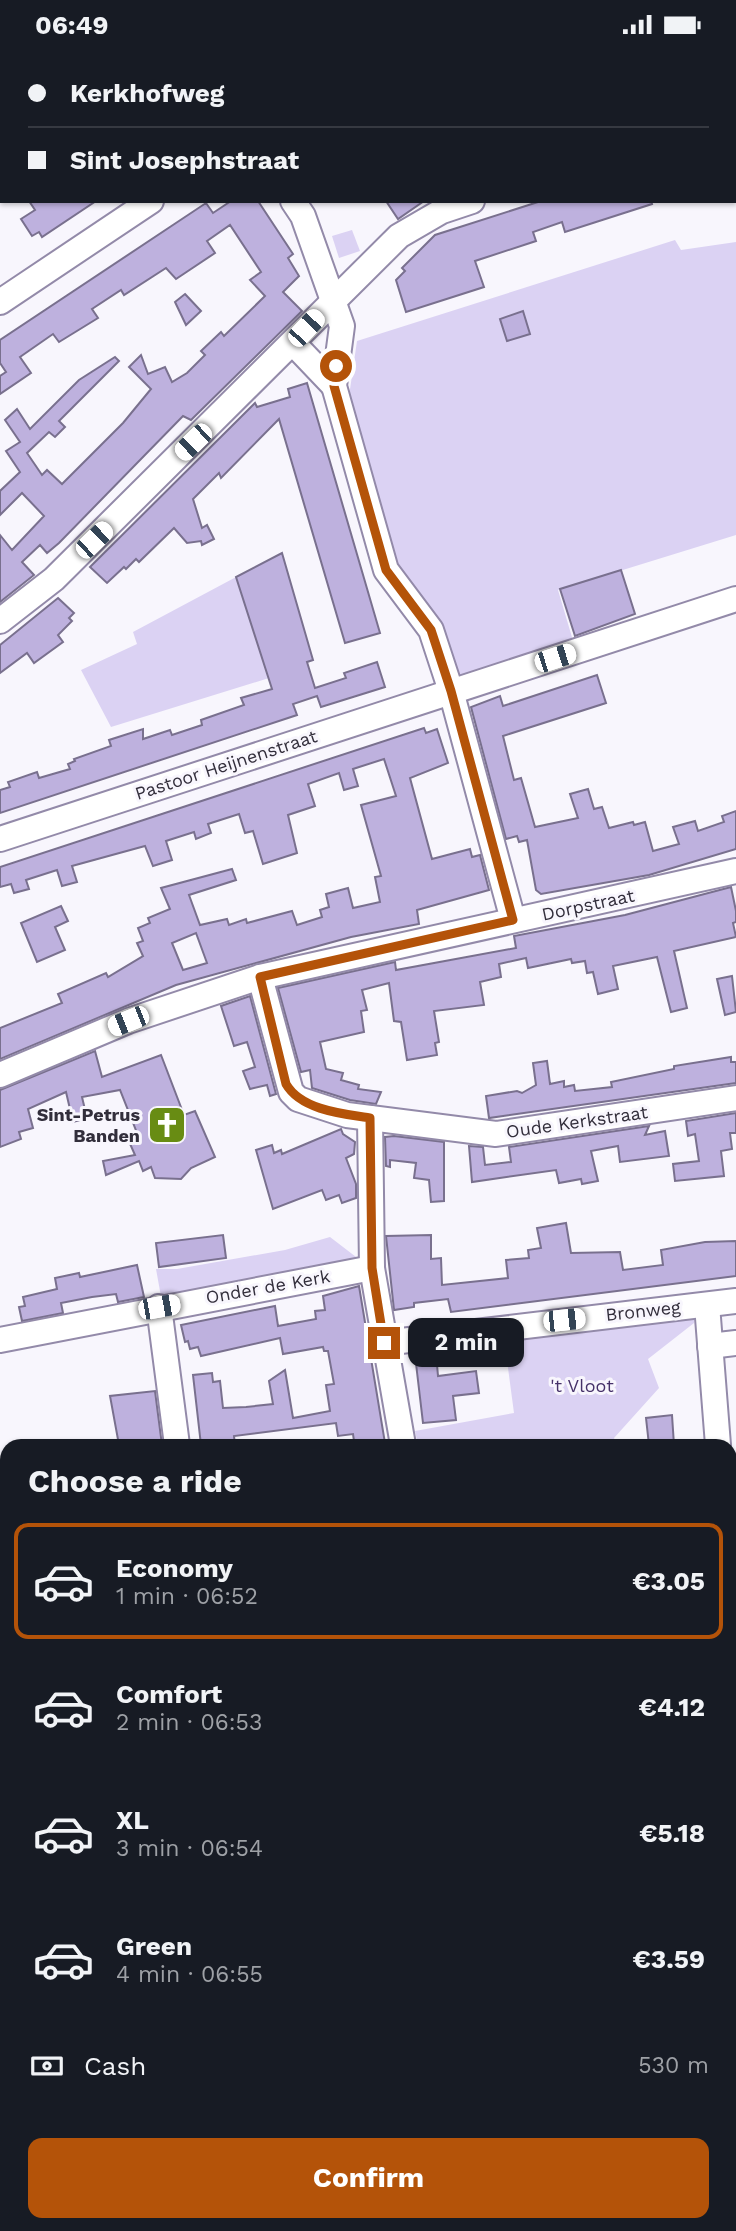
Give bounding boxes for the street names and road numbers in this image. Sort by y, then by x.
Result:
street label: Pastoor Heijnenstraat [132,725,320,804]
street label: Dorpstraat [540,884,637,925]
street label: Oude Kerkstraat [505,1101,650,1142]
street label: Onder de Kerk [204,1265,332,1308]
street label: Bronweg [604,1296,682,1325]

